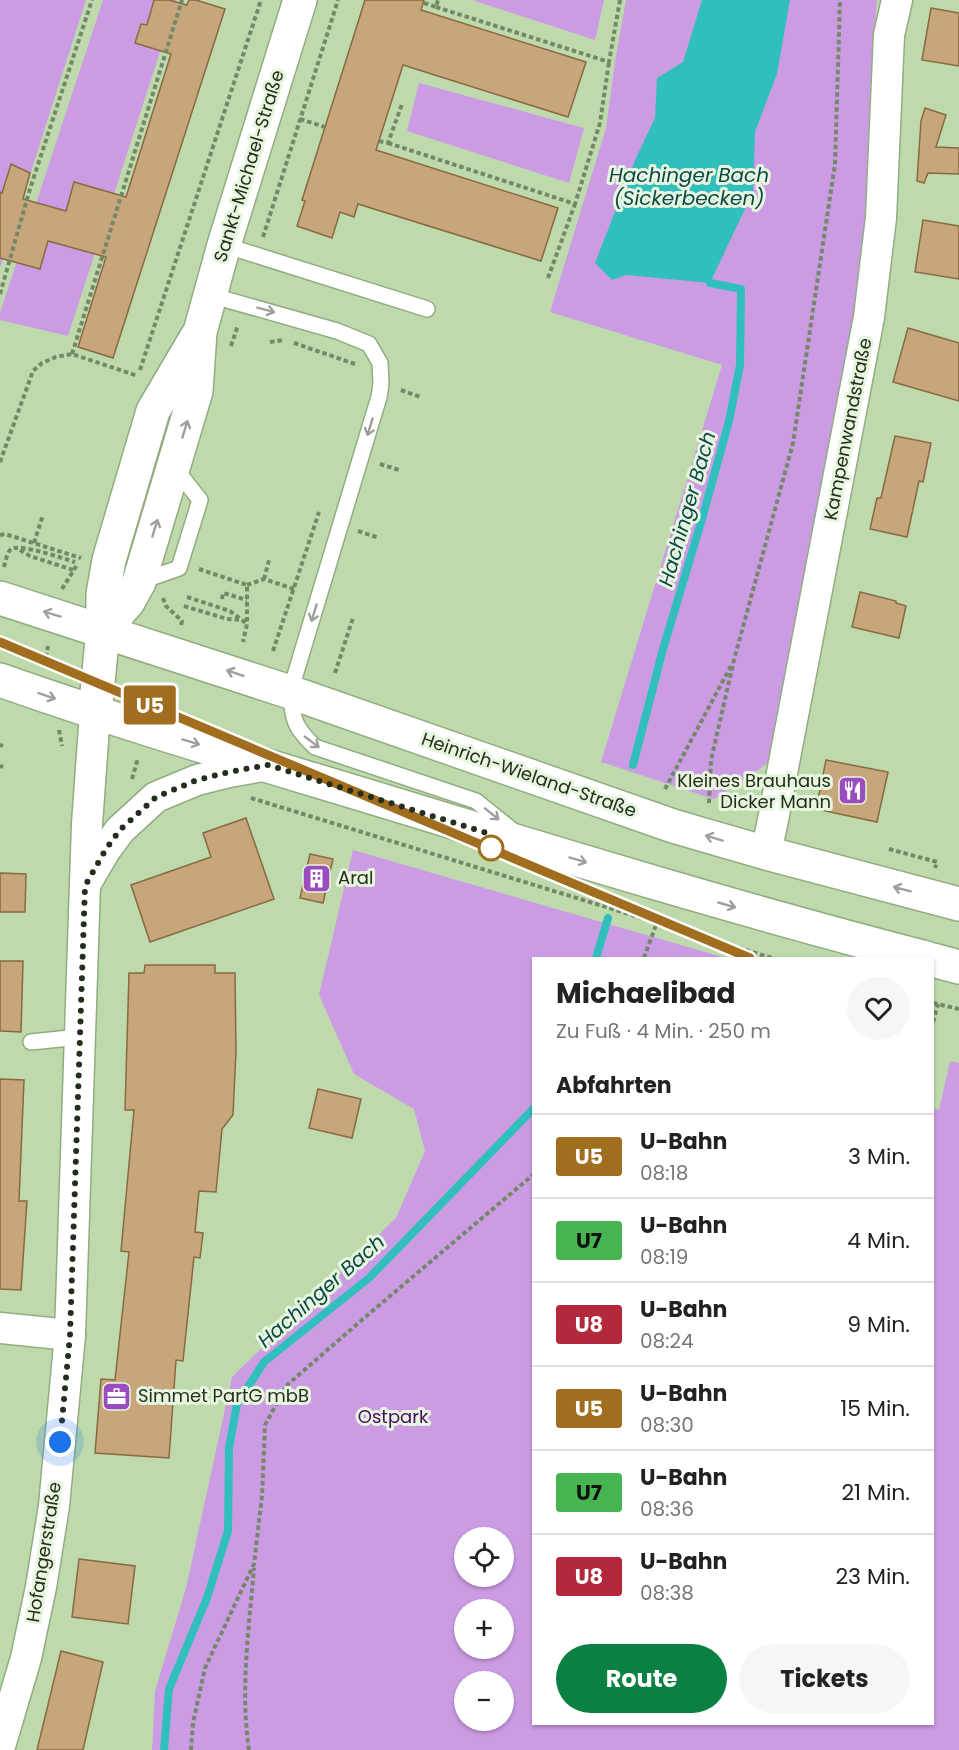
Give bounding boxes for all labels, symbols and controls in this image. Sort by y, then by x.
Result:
street label: Sankt-Michael-Straße [207,67,290,265]
water label: Hachinger Bach (Sickerbecken) [609,161,769,212]
one-way arrow [257,305,276,317]
street label: Kampenwandstraße [818,336,877,522]
one-way arrow [364,417,375,436]
one-way arrow [180,420,191,439]
water label: Hachinger Bach [651,428,723,590]
one-way arrow [150,519,161,538]
one-way arrow [307,603,318,622]
one-way arrow [43,607,62,618]
one-way arrow [226,667,245,678]
line badge: U5 [123,686,177,724]
one-way arrow [37,691,56,702]
text: U5 [136,691,164,720]
street label: Heinrich-Wieland-Straße [418,726,640,823]
one-way arrow [304,736,320,749]
one-way arrow [181,737,200,748]
place label: Kleines Brauhaus Dicker Mann [677,768,831,814]
restaurant icon: Kleines Brauhaus Dicker Mann [836,775,868,807]
one-way arrow [484,807,500,820]
one-way arrow [705,832,724,843]
unlabelled marker [478,835,504,861]
one-way arrow [568,855,587,866]
building icon: Aral [301,862,333,894]
place label: Aral [338,865,373,890]
one-way arrow [893,882,912,894]
one-way arrow [718,900,737,911]
text: Michaelibad [556,974,736,1013]
button: heart [847,977,910,1040]
text: Zu Fuß · 4 Min. · 250 m [556,1017,771,1045]
text: Abfahrten [556,1070,672,1101]
text: U-Bahn [640,1126,727,1157]
text: 3 Min. [848,1141,910,1172]
text: U5 [575,1142,603,1171]
text: 08:18 [640,1159,688,1187]
text: U-Bahn [640,1210,727,1241]
text: 4 Min. [847,1225,910,1256]
text: U7 [576,1226,602,1255]
water label: Hachinger Bach [251,1228,391,1354]
text: 08:19 [640,1243,688,1271]
text: U-Bahn [640,1294,727,1325]
text: 9 Min. [847,1309,910,1340]
text: U8 [575,1310,603,1339]
text: 08:24 [640,1327,694,1355]
text: U-Bahn [640,1378,727,1409]
office icon: Simmet PartG mbB [101,1380,133,1412]
place label: Simmet PartG mbB [138,1383,309,1408]
text: 15 Min. [840,1393,910,1424]
text: U5 [575,1394,603,1423]
park label: Ostpark [358,1404,429,1429]
text: 08:30 [640,1411,694,1439]
your location [45,1427,75,1457]
text: U-Bahn [640,1462,727,1493]
text: 21 Min. [841,1477,910,1508]
text: U7 [576,1478,602,1507]
street label: Hofangerstraße [20,1480,67,1624]
text: 08:36 [640,1495,694,1523]
map controls [454,1527,514,1731]
button: locate [454,1527,514,1587]
text: U-Bahn [640,1546,727,1577]
text: 23 Min. [835,1561,910,1592]
text: U8 [575,1562,603,1591]
text: 08:38 [640,1579,694,1607]
button: + [454,1599,514,1659]
button: Route [556,1644,727,1713]
button: Tickets [739,1644,910,1713]
button: − [454,1671,514,1731]

